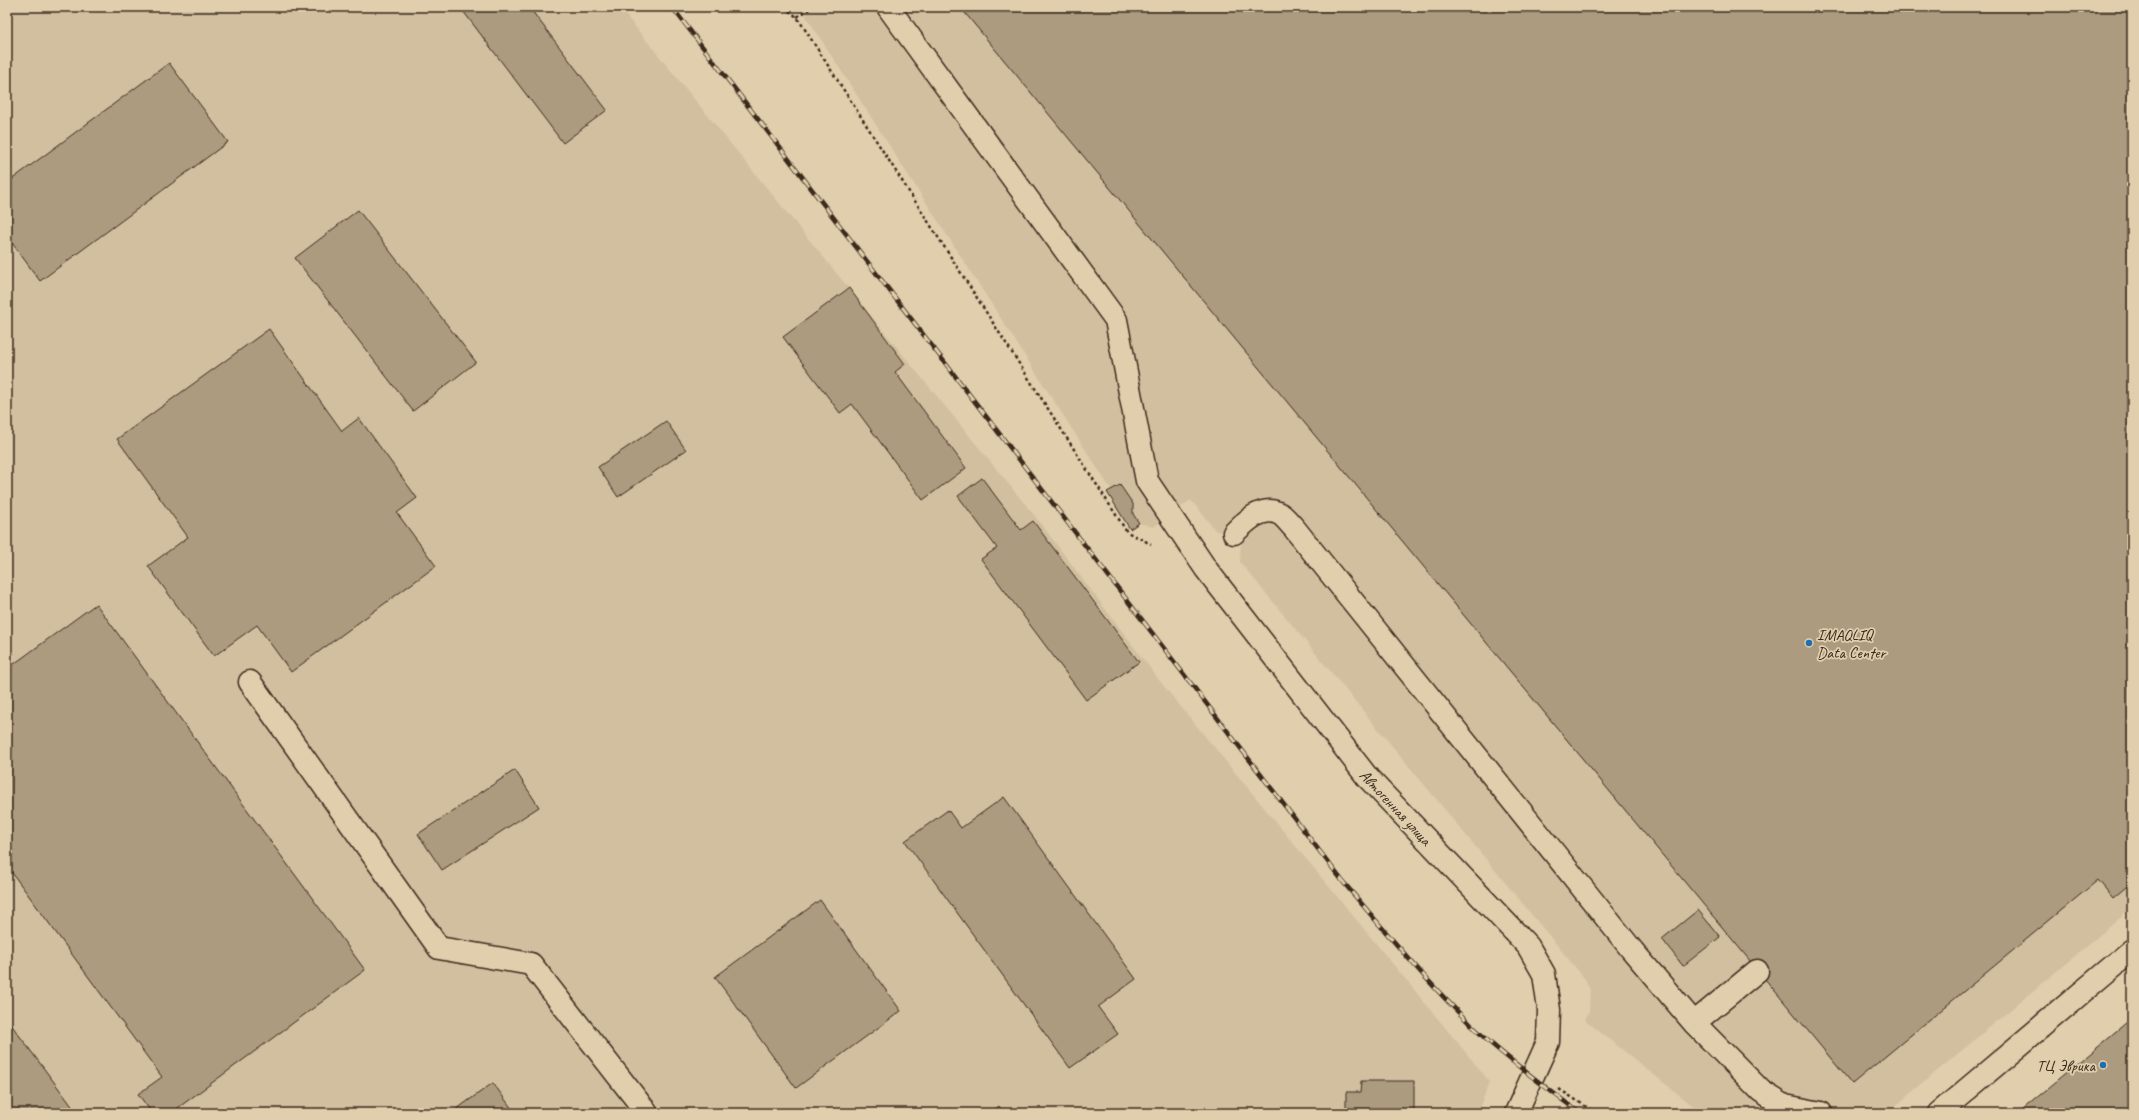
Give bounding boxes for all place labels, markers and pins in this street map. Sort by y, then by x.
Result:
place label: IMAQLIQ Data Center [1817,625,1887,663]
marker: IMAQLIQ Data Center [1804,638,1814,648]
place label: ТЦ Эврика [2037,1056,2097,1076]
marker: ТЦ Эврика [2098,1060,2108,1070]

